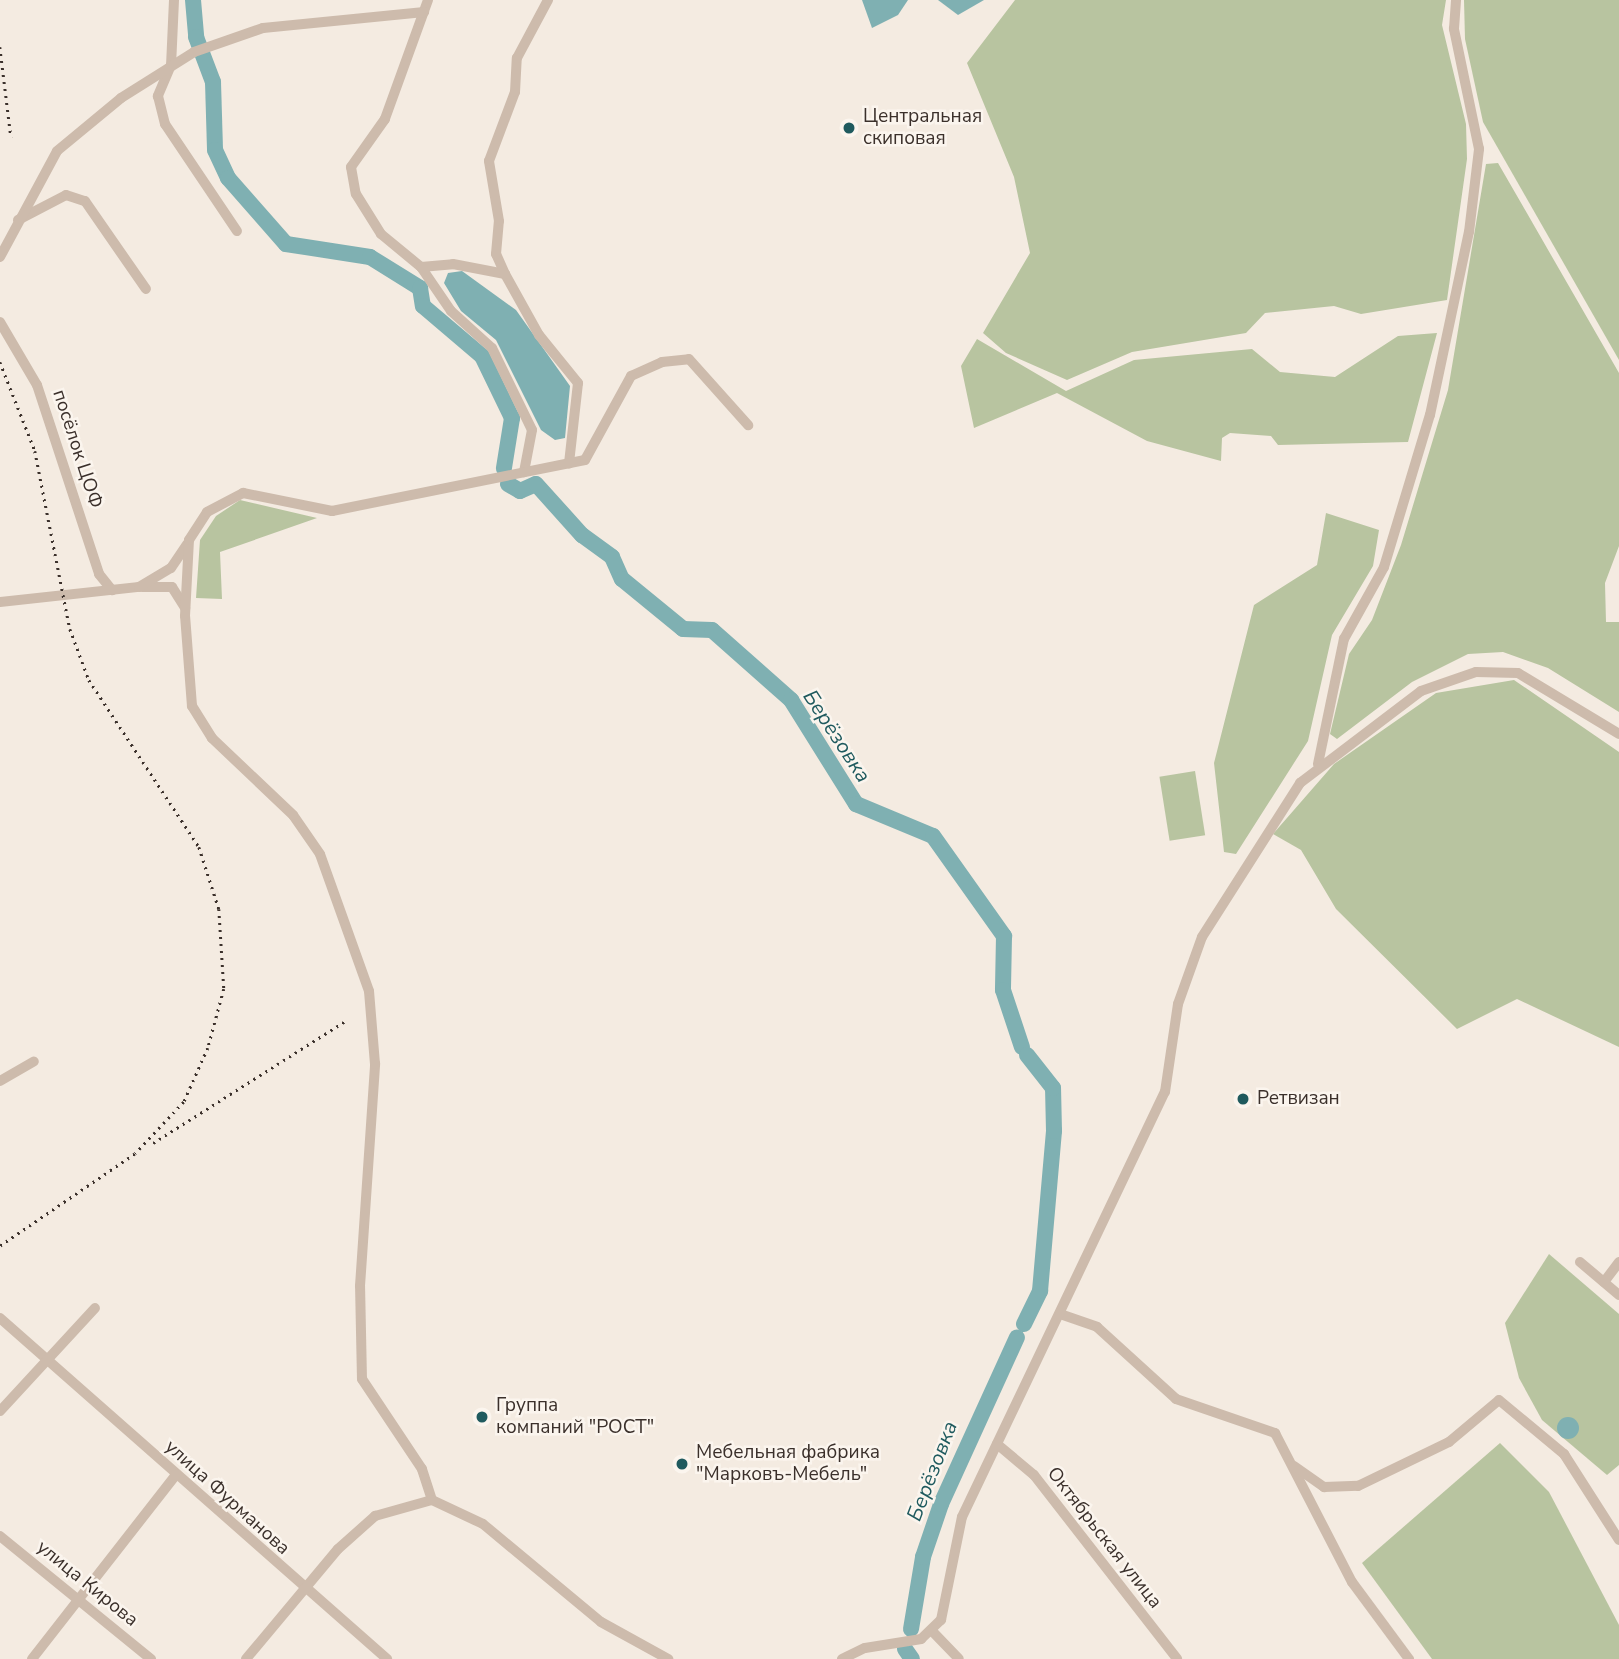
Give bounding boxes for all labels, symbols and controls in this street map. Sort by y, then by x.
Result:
place label: Центральная скиповая [863,106,982,150]
marker: Центральная скиповая [841,120,857,136]
street label: посёлок ЦОФ [47,387,107,511]
water label: Берёзовка [798,685,876,787]
place label: Ретвизан [1257,1088,1340,1110]
marker: Ретвизан [1235,1091,1251,1107]
place label: Группа компаний "РОСТ" [496,1395,654,1439]
marker: Группа компаний "РОСТ" [474,1409,490,1425]
water label: Берёзовка [901,1417,963,1525]
street label: улица Фурманова [160,1436,294,1560]
place label: Мебельная фабрика "Марковъ-Мебель" [696,1442,880,1486]
marker: Мебельная фабрика "Марковъ-Мебель" [674,1456,690,1472]
street label: Октябрьская улица [1042,1463,1166,1613]
street label: улица Кирова [32,1536,142,1632]

